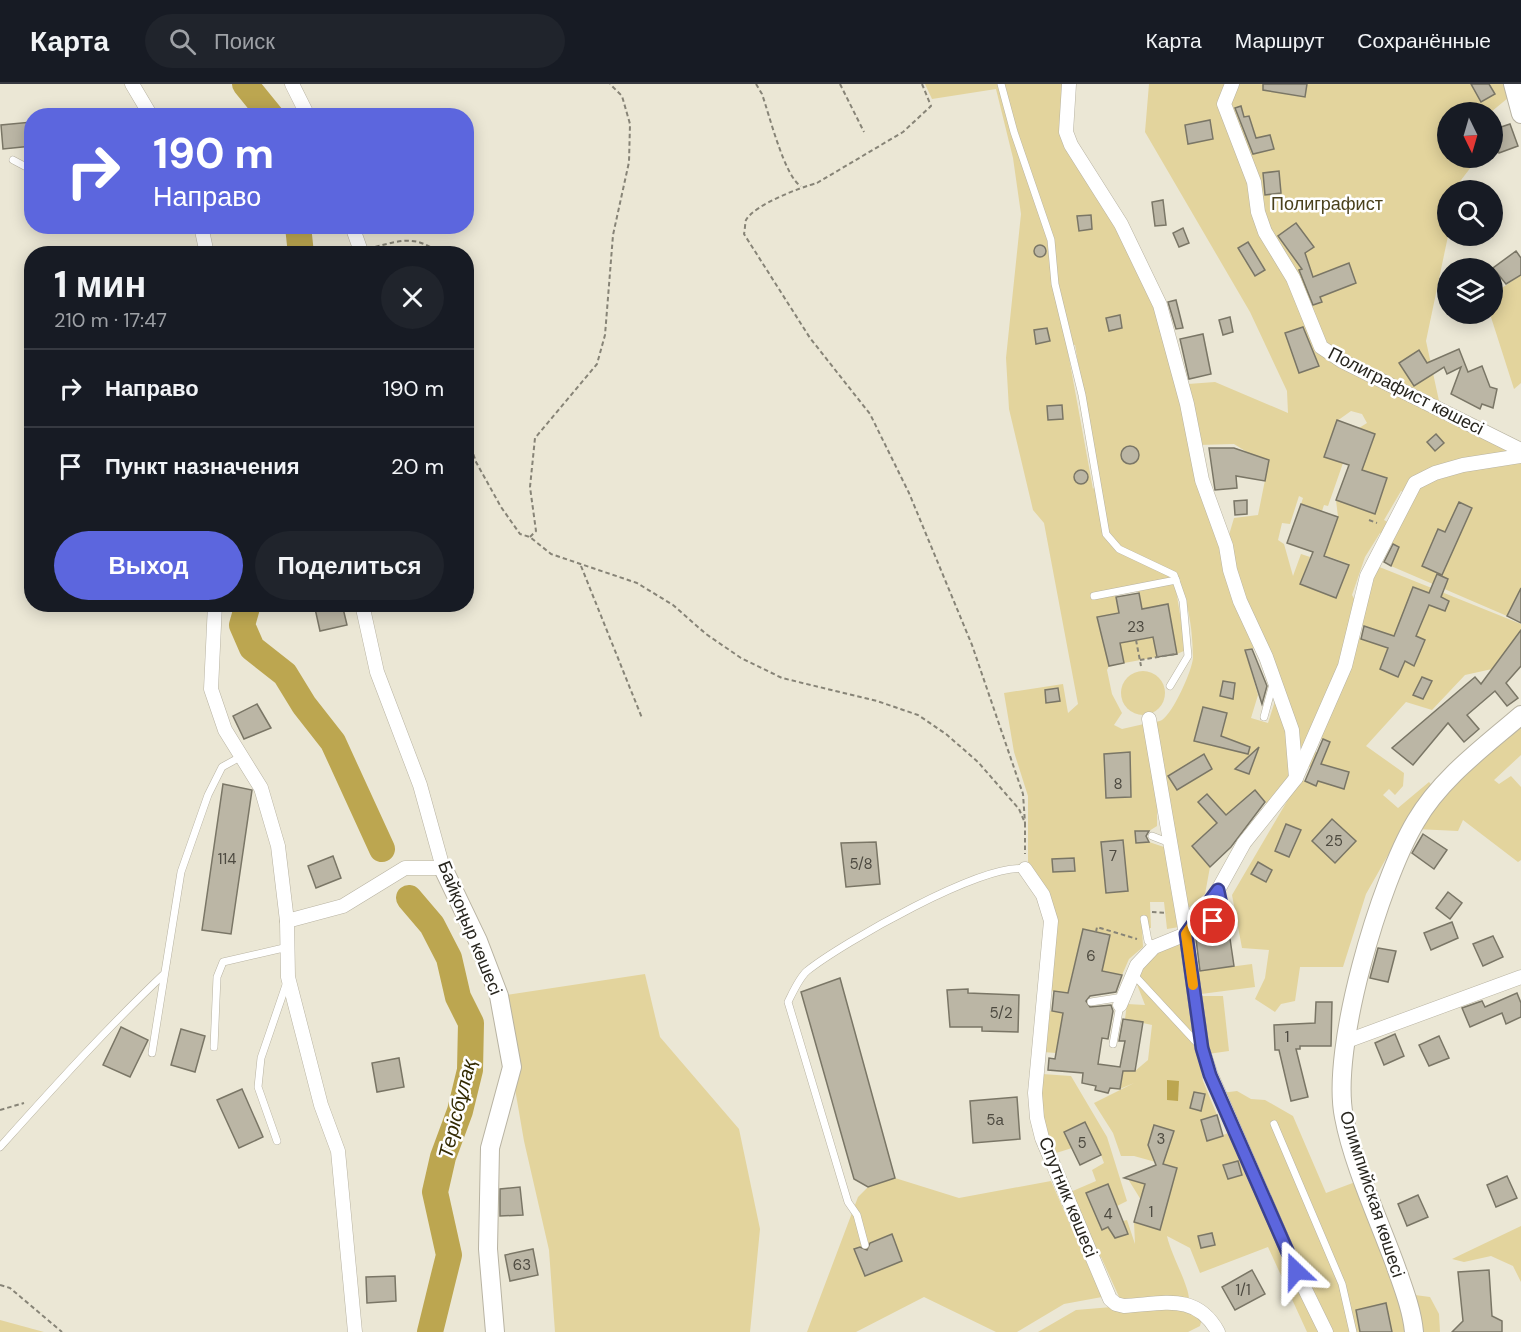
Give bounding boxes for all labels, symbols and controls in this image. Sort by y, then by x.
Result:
search box [145,14,565,68]
text: Карта [30,23,109,60]
icon: search [166,25,199,58]
text: Поиск [214,27,275,56]
text: Карта [1146,27,1202,55]
text: Маршрут [1235,27,1324,55]
text: Сохранённые [1357,27,1491,55]
north arrow [1437,102,1503,168]
map controls [1437,102,1503,324]
text: 190 m [153,126,274,181]
icon: right [54,132,132,210]
text: Направо [153,179,261,214]
button: search [1437,180,1503,246]
park label: Полиграфист [1271,192,1383,216]
button: layers [1437,258,1503,324]
text: 1 мин [54,261,146,308]
button: close [381,266,444,329]
text: 210 m · 17:47 [54,307,167,333]
street label: Полиграфист көшесі [1324,341,1488,441]
icon: right [54,372,87,405]
text: Направо [105,374,199,403]
text: 190 m [383,374,444,403]
icon: arrive [54,450,87,483]
text: Пункт назначения [105,452,300,481]
text: 20 m [391,452,444,481]
button: Выход [54,531,243,600]
button: Поделиться [255,531,444,600]
house number: 23 [1127,617,1145,637]
house number: 8 [1113,774,1123,794]
house number: 25 [1325,831,1343,851]
house number: 7 [1109,846,1117,866]
house number: 114 [218,849,236,869]
house number: 5/8 [849,854,873,874]
street label: Байқоңыр көшесі [432,857,508,999]
pin [1187,895,1238,946]
icon: arrive [1196,904,1229,937]
house number: 6 [1086,946,1096,966]
house number: 5/2 [989,1003,1013,1023]
house number: 1 [1285,1027,1289,1047]
water label: Терісбұлақ [432,1055,482,1161]
street label: Олимпийская көшесі [1334,1108,1410,1280]
house number: 5а [986,1110,1004,1130]
house number: 3 [1157,1129,1165,1149]
street label: Спутник көшесі [1033,1133,1103,1261]
house number: 5 [1077,1133,1087,1153]
house number: 1 [1149,1202,1153,1222]
house number: 4 [1103,1204,1113,1224]
position arrow [1264,1239,1328,1303]
house number: 63 [513,1255,531,1275]
house number: 1/1 [1235,1280,1251,1300]

